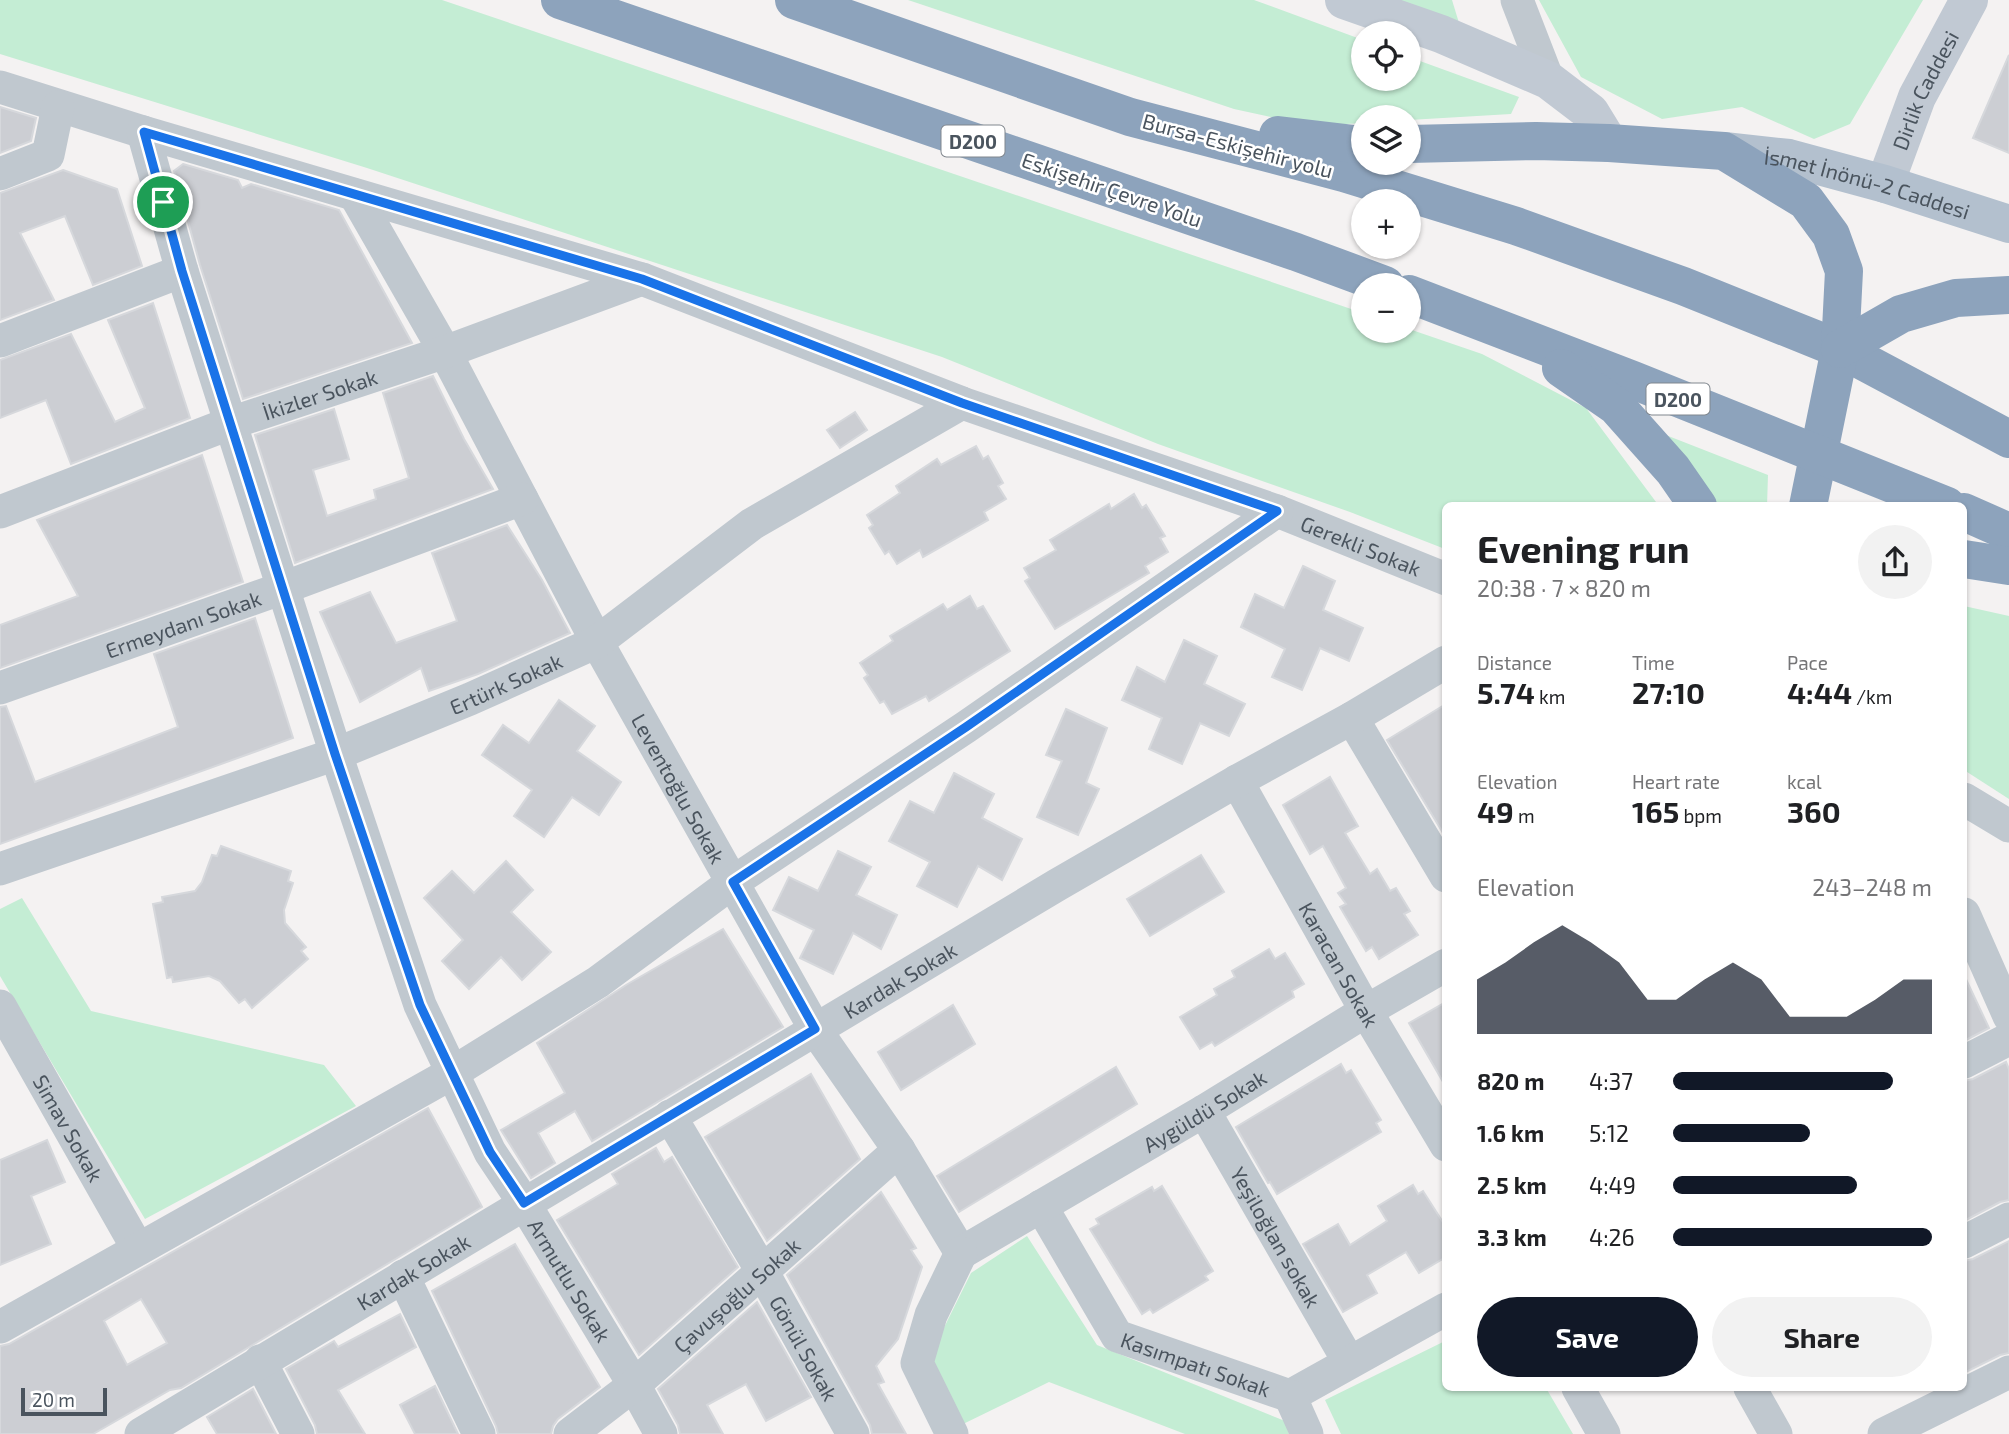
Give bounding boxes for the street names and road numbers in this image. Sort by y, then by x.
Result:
street label: Dirlik Caddesi [1886,26,1963,153]
street label: Bursa-Eskişehir yolu [1140,108,1336,184]
road number: D200 [942,125,1004,156]
street label: İsmet İnönü-2 Caddesi [1763,143,1973,223]
street label: Eskişehir Çevre Yolu [1018,146,1205,233]
street label: İkizler Sokak [259,363,380,424]
road number: D200 [1646,384,1710,414]
street label: Gerekli Sokak [1297,509,1425,580]
street label: Ermeydanı Sokak [102,584,264,662]
street label: Ertürk Sokak [446,647,566,719]
street label: Leventoğlu Sokak [627,709,731,868]
street label: Karacan Sokak [1295,897,1385,1031]
street label: Kardak Sokak [838,936,961,1023]
street label: Aygüldü Sokak [1138,1063,1270,1157]
street label: Simav Sokak [29,1070,110,1186]
street label: Yeşiloğlan sokak [1226,1162,1327,1311]
street label: Armutlu Sokak [524,1214,617,1346]
street label: Kardak Sokak [352,1227,474,1315]
street label: Çavuşoğlu Sokak [668,1232,805,1359]
street label: Gönül Sokak [765,1291,844,1405]
street label: Kasımpatı Sokak [1118,1326,1274,1401]

